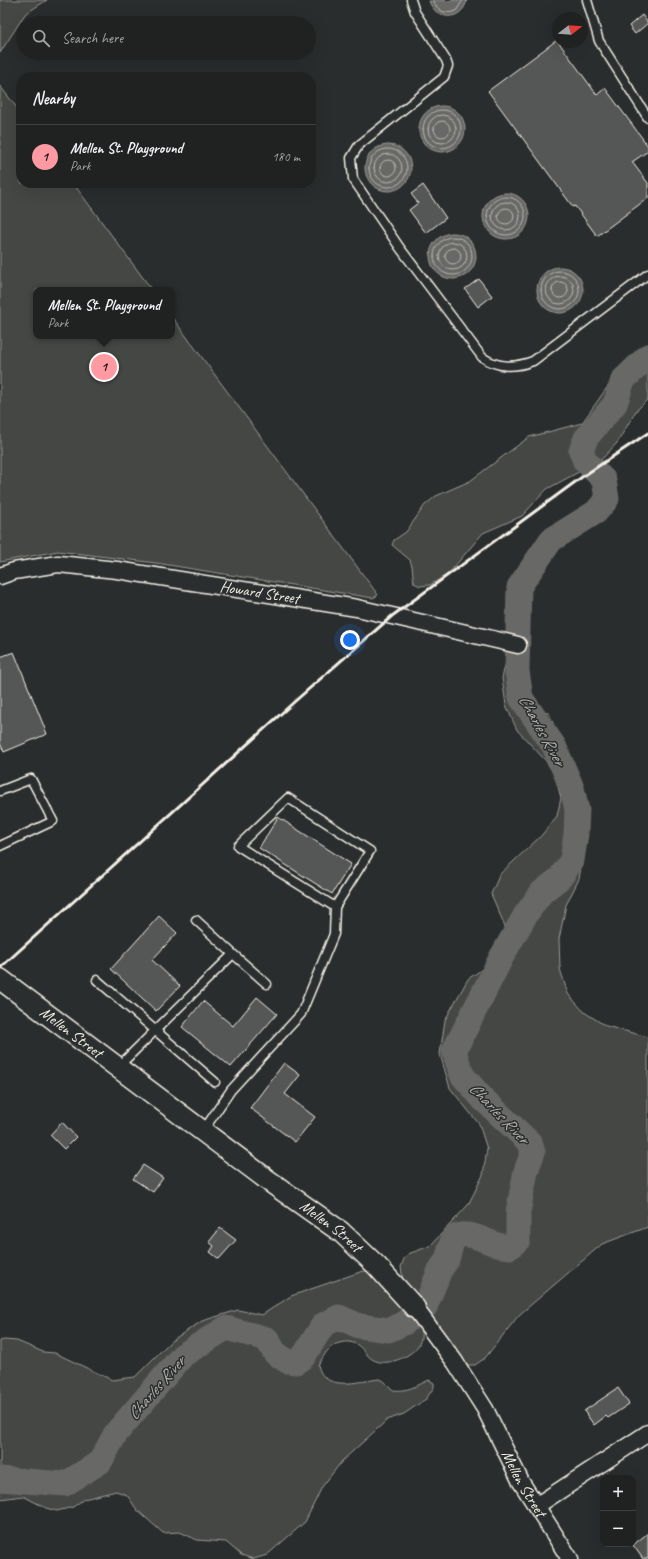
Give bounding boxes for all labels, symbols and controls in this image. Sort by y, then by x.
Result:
north arrow [552,12,588,48]
search box [16,16,316,60]
icon: search [30,27,52,49]
text: Search here [62,29,123,48]
text: Nearby [32,88,75,109]
text: Mellen St. Playground [70,139,183,158]
text: 1 [42,149,48,165]
text: 180 m [272,149,300,165]
text: Park [70,158,91,174]
popup [33,287,175,339]
text: Mellen St. Playground [48,296,160,315]
text: Park [48,315,68,331]
pin: 1 [91,352,117,382]
street label: Howard Street [218,576,303,609]
your location [340,630,360,650]
water label: Charles River [514,691,571,771]
street label: Mellen Street [36,1002,109,1064]
water label: Charles River [465,1078,535,1150]
street label: Mellen Street [296,1196,368,1258]
water label: Charles River [123,1350,191,1424]
street label: Mellen Street [497,1447,552,1523]
map controls [600,1475,636,1547]
button: + [600,1475,636,1511]
button: − [600,1511,636,1547]

